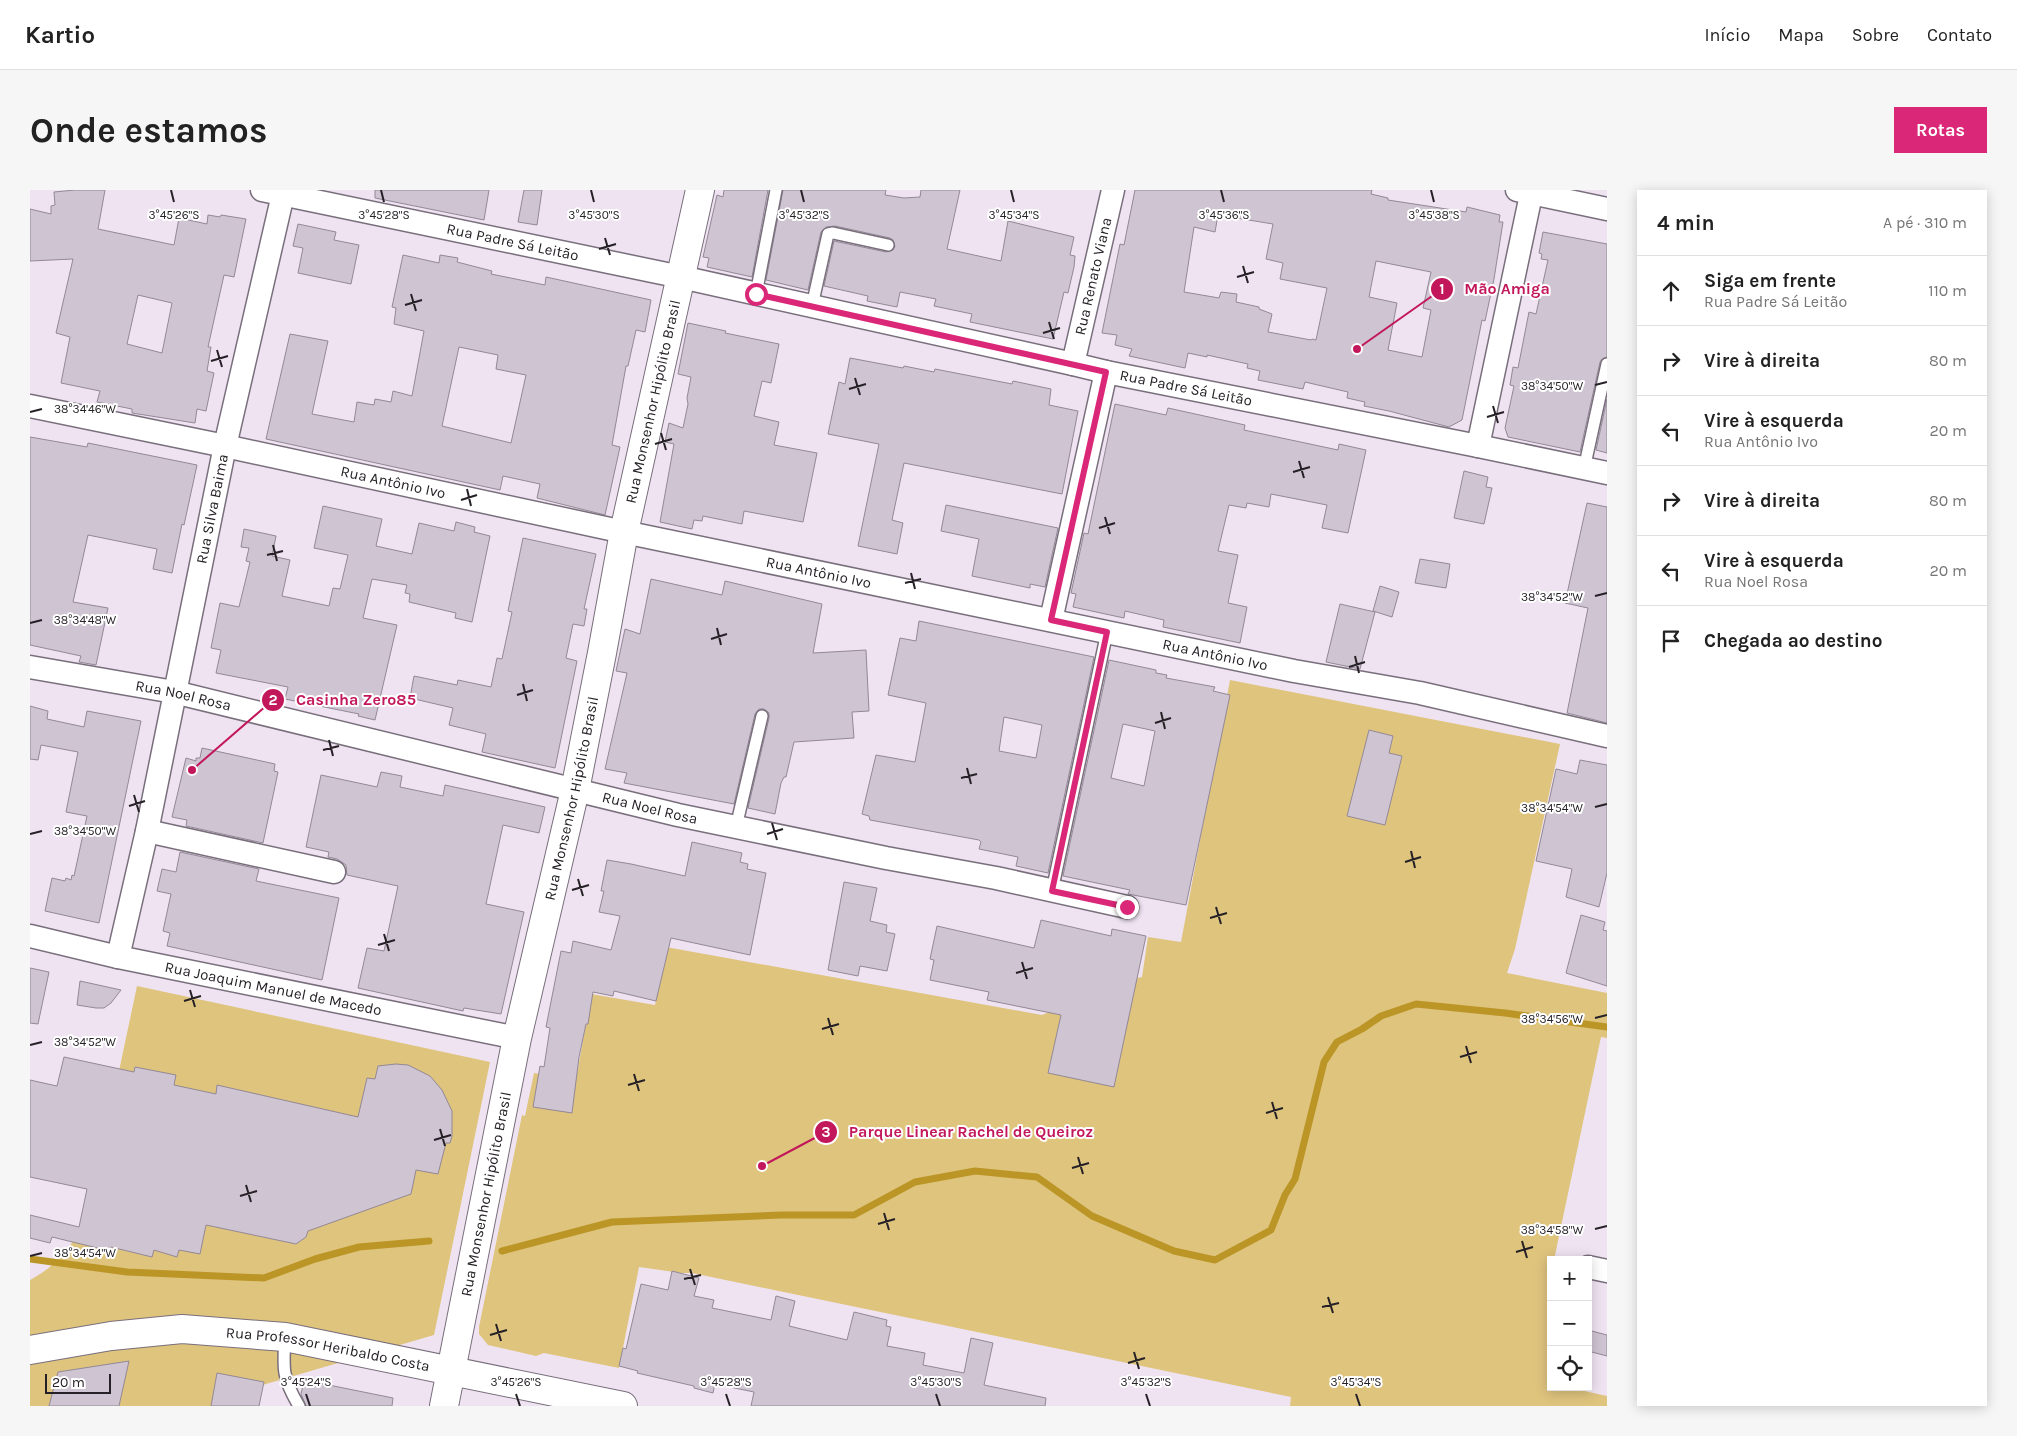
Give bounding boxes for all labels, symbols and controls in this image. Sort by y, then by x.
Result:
text: Kartio [25,21,95,49]
text: Início [1704,24,1750,46]
text: Mapa [1778,24,1824,46]
text: Sobre [1852,24,1899,46]
text: Contato [1927,24,1992,46]
button: Rotas [1894,107,1987,153]
text: Onde estamos [30,110,267,151]
text: 3°45'26"S [148,208,200,222]
text: 3°45'28"S [358,208,410,222]
text: 3°45'30"S [568,208,620,222]
text: 3°45'32"S [778,208,830,222]
text: 3°45'34"S [989,208,1039,222]
text: 3°45'36"S [1198,208,1250,222]
text: 3°45'38"S [1408,208,1460,222]
text: 4 min [1657,211,1715,235]
text: A pé · 310 m [1883,213,1967,232]
street label: Rua Renato Viana [1071,216,1115,337]
street label: Rua Padre Sá Leitão [445,220,580,265]
text: Siga em frente [1704,270,1836,292]
callout: Mão Amiga [1430,273,1560,304]
icon: ahead [1657,277,1685,305]
text: Mão Amiga [1464,279,1550,298]
text: 1 [1439,280,1445,298]
text: 110 m [1928,281,1967,300]
route start [745,283,768,306]
text: Rua Padre Sá Leitão [1704,292,1847,311]
street label: Rua Monsenhor Hipólito Brasil [622,298,684,505]
icon: right [1657,347,1685,375]
text: Vire à direita [1704,350,1820,372]
text: 80 m [1929,351,1967,370]
street label: Rua Padre Sá Leitão [1118,366,1254,410]
text: 38°34'50"W [1521,379,1583,393]
text: 38°34'46"W [54,402,116,416]
text: Vire à esquerda [1704,410,1844,432]
icon: left [1657,417,1685,445]
text: 20 m [1929,421,1967,440]
text: Rua Antônio Ivo [1704,432,1818,451]
street label: Rua Silva Baima [192,452,232,565]
street label: Rua Antônio Ivo [339,462,447,502]
icon: right [1657,487,1685,515]
text: Vire à direita [1704,490,1820,512]
text: 80 m [1929,491,1967,510]
text: Vire à esquerda [1704,550,1844,572]
street label: Rua Antônio Ivo [764,553,873,592]
icon: left [1657,557,1685,585]
text: 20 m [1929,561,1967,580]
text: Rua Noel Rosa [1704,572,1808,591]
text: 38°34'52"W [1521,590,1583,604]
text: 38°34'48"W [54,613,116,627]
icon: arrive [1657,627,1685,655]
text: Chegada ao destino [1704,630,1882,652]
street label: Rua Antônio Ivo [1161,635,1269,674]
street label: Rua Noel Rosa [134,676,233,715]
callout: Casinha Zero85 [261,684,426,715]
text: Casinha Zero85 [296,690,416,709]
text: 2 [268,691,278,709]
street label: Rua Monsenhor Hipólito Brasil [541,695,602,902]
street label: Rua Noel Rosa [600,788,699,828]
text: 38°34'54"W [1521,801,1583,815]
text: 38°34'50"W [54,824,116,838]
route end [1116,896,1139,919]
street label: Rua Joaquim Manuel de Macedo [163,958,383,1019]
text: 38°34'56"W [1521,1012,1583,1026]
text: 38°34'52"W [54,1035,116,1049]
street label: Rua Monsenhor Hipólito Brasil [457,1090,515,1298]
callout: Parque Linear Rachel de Queiroz [814,1116,1103,1147]
text: Parque Linear Rachel de Queiroz [849,1122,1093,1141]
text: 3 [821,1123,831,1141]
text: 38°34'58"W [1521,1223,1584,1237]
text: 38°34'54"W [54,1246,116,1260]
map controls [1547,1256,1592,1391]
button: + [1547,1256,1592,1301]
button: − [1547,1301,1592,1346]
street label: Rua Professor Heribaldo Costa [225,1323,431,1375]
button: locate [1547,1346,1592,1391]
scale bar [45,1371,111,1394]
text: 20 m [52,1374,85,1391]
text: 3°45'24"S [281,1375,331,1389]
text: 3°45'26"S [490,1375,542,1389]
text: 3°45'28"S [700,1375,752,1389]
text: 3°45'30"S [910,1375,962,1389]
text: 3°45'32"S [1120,1375,1172,1389]
text: 3°45'34"S [1331,1375,1381,1389]

